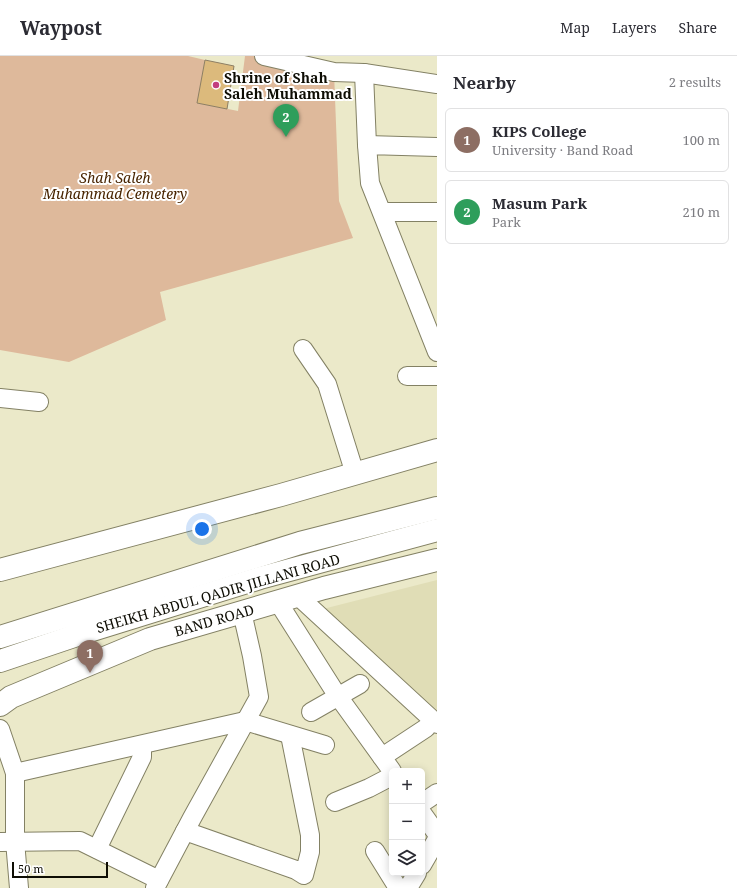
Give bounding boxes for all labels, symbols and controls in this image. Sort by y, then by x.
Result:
text: Waypost [20,15,102,41]
text: Map [560,18,590,37]
text: Layers [612,18,657,37]
text: Share [679,18,717,37]
place label: Shrine of Shah Saleh Muhammad [224,68,352,103]
text: Nearby [453,71,516,94]
text: 2 results [669,73,721,91]
marker: Shrine of Shah Saleh Muhammad [211,80,221,90]
pin: 2 [273,104,299,137]
text: KIPS College [492,121,587,141]
text: 1 [463,131,471,149]
text: 100 m [683,131,720,149]
text: University · Band Road [492,141,633,159]
park label: Shah Saleh Muhammad Cemetery [42,168,187,203]
text: Masum Park [492,193,587,213]
text: 2 [463,203,471,221]
text: 210 m [683,203,720,221]
text: Park [492,213,521,231]
your location [192,519,212,539]
street label: SHEIKH ABDUL QADIR JILLANI ROAD [94,549,342,637]
street label: BAND ROAD [172,600,256,640]
pin: 1 [77,640,103,673]
map controls [389,768,425,876]
button: + [389,768,425,804]
button: − [389,804,425,840]
button: layers [389,840,425,876]
scale bar [12,860,108,879]
text: 50 m [18,861,44,876]

